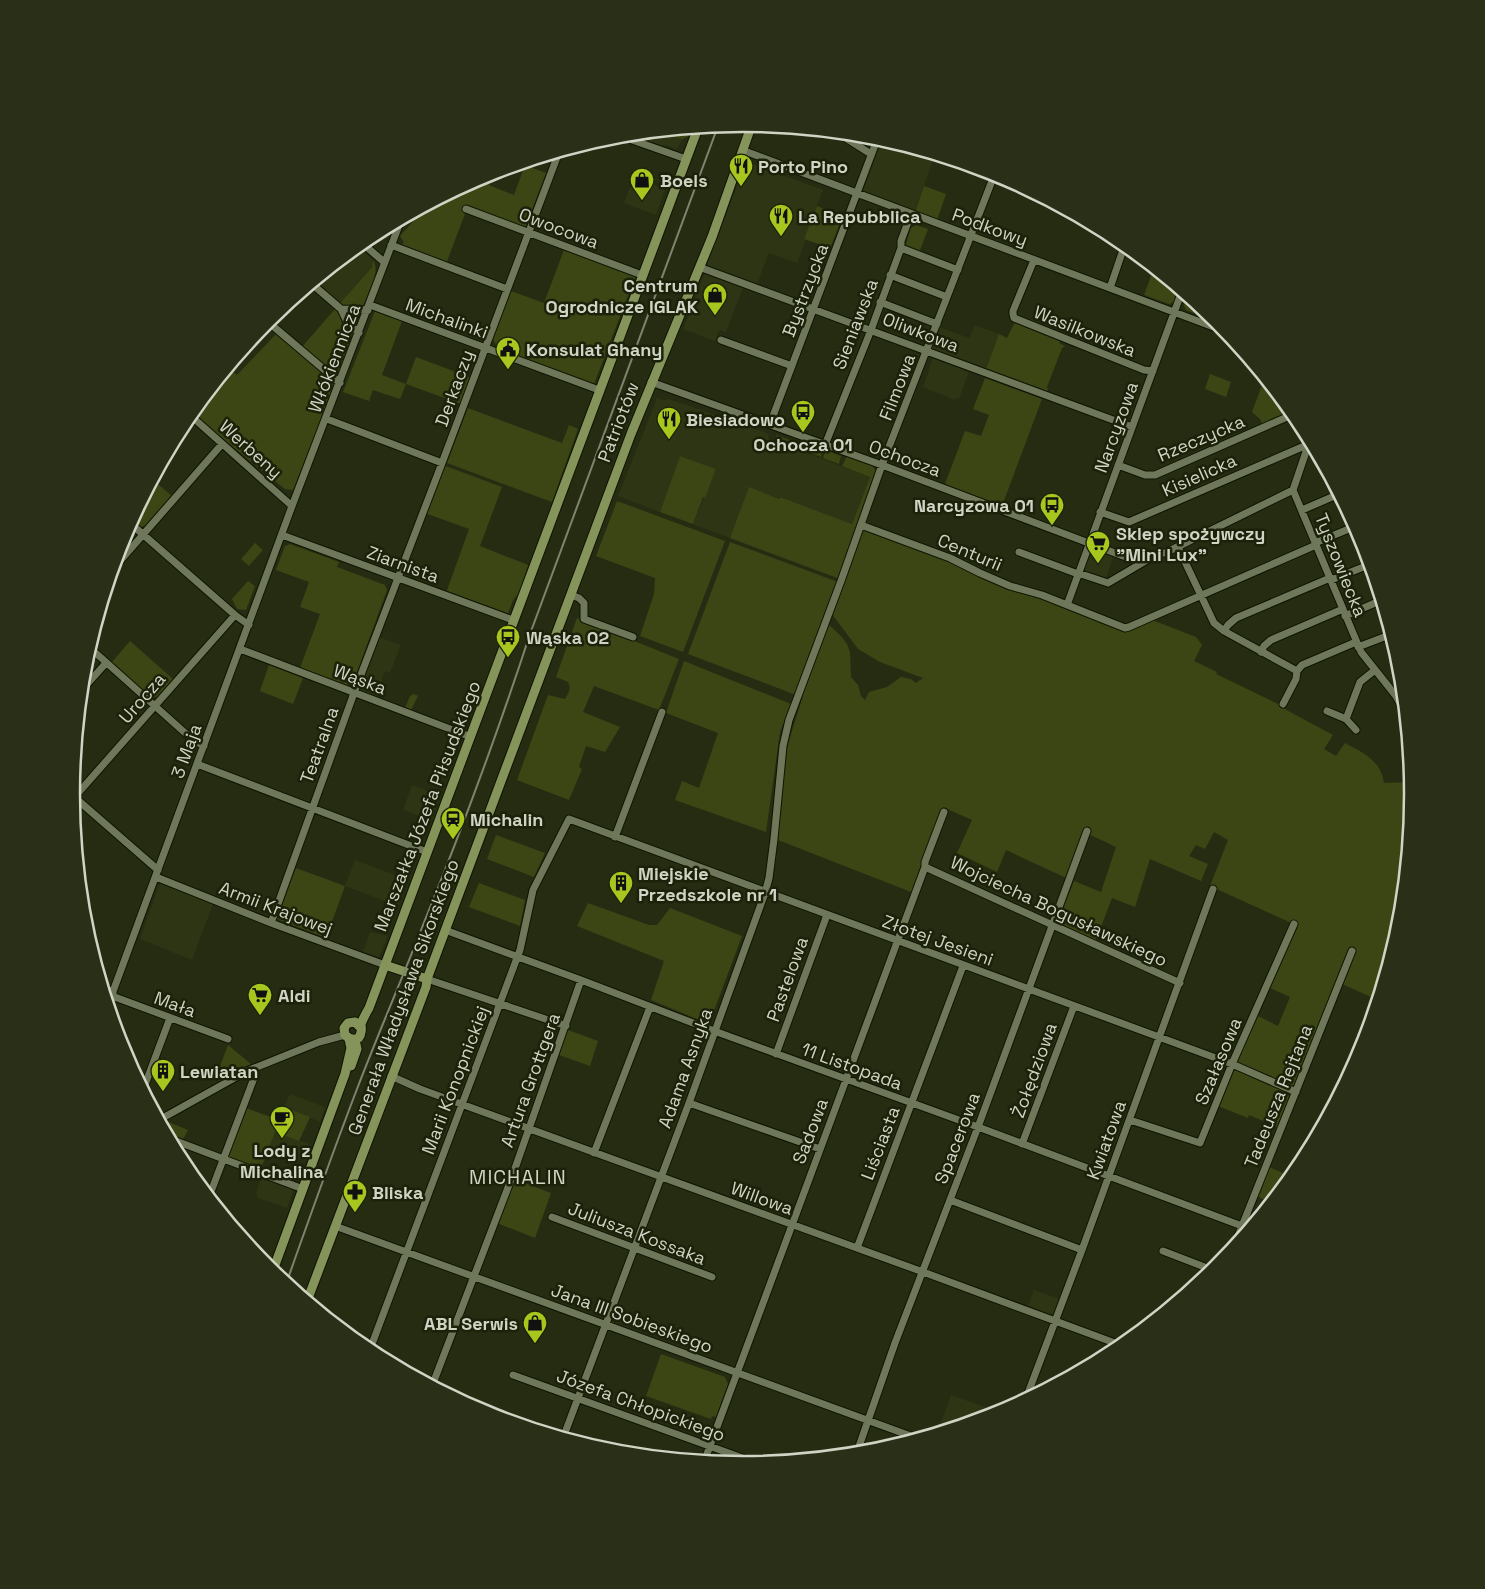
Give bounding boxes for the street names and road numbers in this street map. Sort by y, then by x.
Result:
street label: Owocowa [516,202,602,254]
street label: Podkowy [949,203,1031,251]
street label: Bystrzycka [777,240,833,340]
street label: Sieniawska [827,275,883,373]
street label: Michalinki [403,292,491,344]
street label: Włókiennicza [303,300,365,416]
street label: Wasilkowska [1031,300,1139,362]
street label: Oliwkowa [880,307,962,357]
street label: Derkaczy [430,347,478,429]
street label: Filmowa [874,350,920,424]
street label: Narcyzowa [1089,378,1143,476]
street label: Patriotów [592,379,644,465]
street label: Rzeczycka [1154,409,1248,467]
street label: Werbeny [215,415,287,483]
street label: Ochocza [866,434,944,482]
street label: Kisielicka [1158,448,1240,502]
street label: Tyszowiecka [1310,510,1372,620]
street label: Centurii [934,528,1006,576]
street label: Ziarnista [364,540,442,588]
street label: Wąska [330,658,390,700]
street label: Urocza [114,668,170,728]
street label: Marszałka Józefa Piłsudskiego [368,677,486,935]
street label: Teatralna [294,703,344,787]
street label: 3 Maja [166,721,206,781]
street label: Wojciecha Bogusławskiego [947,851,1171,971]
street label: Generała Władysława Sikorskiego [342,856,464,1138]
street label: Armii Krajowej [216,876,336,940]
street label: Złotej Jesieni [879,909,997,971]
street label: Pastelowa [761,933,813,1025]
street label: Mała [151,986,199,1022]
street label: Marii Konopnickiej [416,1003,494,1157]
street label: Adama Asnyka [653,1005,717,1131]
street label: Artura Grottgera [495,1010,565,1150]
street label: Szałasowa [1189,1014,1247,1108]
street label: Żołędziowa [1006,1019,1062,1121]
street label: Tadeusza Rejtana [1239,1021,1317,1171]
street label: 11 Listopada [798,1037,906,1095]
street label: Spacerowa [929,1089,985,1187]
street label: Sadowa [787,1095,833,1167]
street label: Kwiatowa [1081,1097,1131,1183]
street label: Liściasta [855,1103,905,1183]
street label: Willowa [728,1176,796,1220]
street label: Juliusza Kossaka [565,1196,709,1270]
street label: Jana III Sobieskiego [548,1278,716,1358]
street label: Józefa Chłopickiego [554,1364,728,1446]

